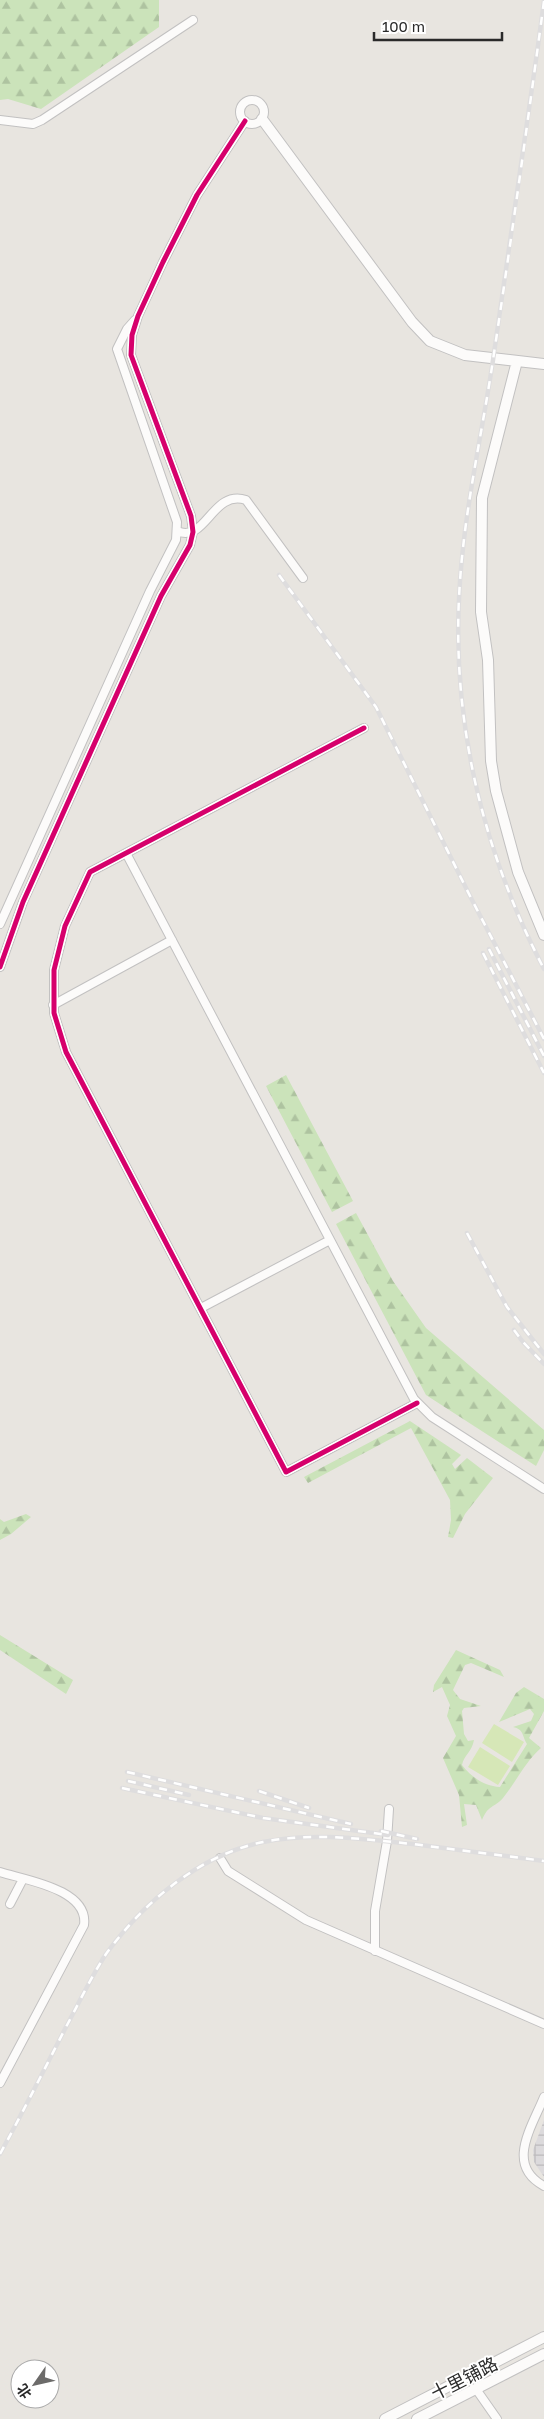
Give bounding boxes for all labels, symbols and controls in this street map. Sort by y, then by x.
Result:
scale bar [374,10,502,42]
text: 100 m [382,17,425,35]
street label: 十里铺路 [427,2352,501,2404]
north arrow [10,2359,60,2409]
text: 北 [13,2381,35,2402]

